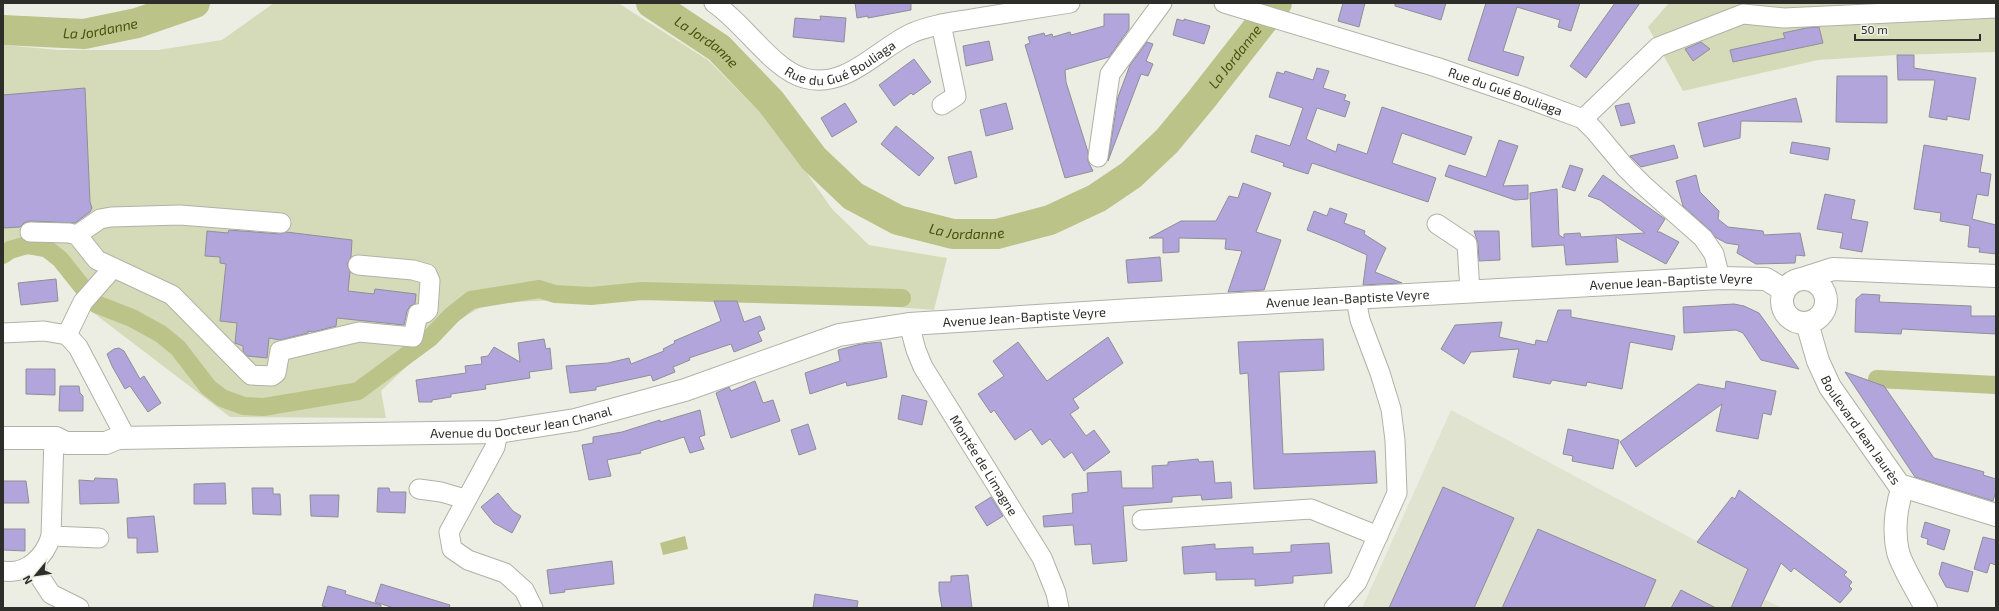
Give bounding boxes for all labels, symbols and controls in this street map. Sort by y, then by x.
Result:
water label: La Jordanne [672,12,743,71]
water label: La Jordanne [63,14,140,42]
scale bar [1855,16,1980,42]
water label: La Jordanne [1204,21,1265,91]
text: 50 m [1861,22,1888,36]
street label: Rue du Gué Bouliaga [782,37,898,88]
street label: Rue du Gué Bouliaga [1446,64,1565,119]
water label: La Jordanne [927,219,1007,242]
street label: Avenue Jean-Baptiste Veyre [1589,270,1753,293]
street label: Avenue Jean-Baptiste Veyre [1266,286,1430,311]
street label: Avenue Jean-Baptiste Veyre [942,304,1106,330]
street label: Boulevard Jean Jaurès [1818,373,1904,488]
street label: Avenue du Docteur Jean Chanal [430,402,613,441]
street label: Montée de Limagne [947,412,1022,519]
north arrow [16,555,56,595]
text: N [19,573,34,587]

